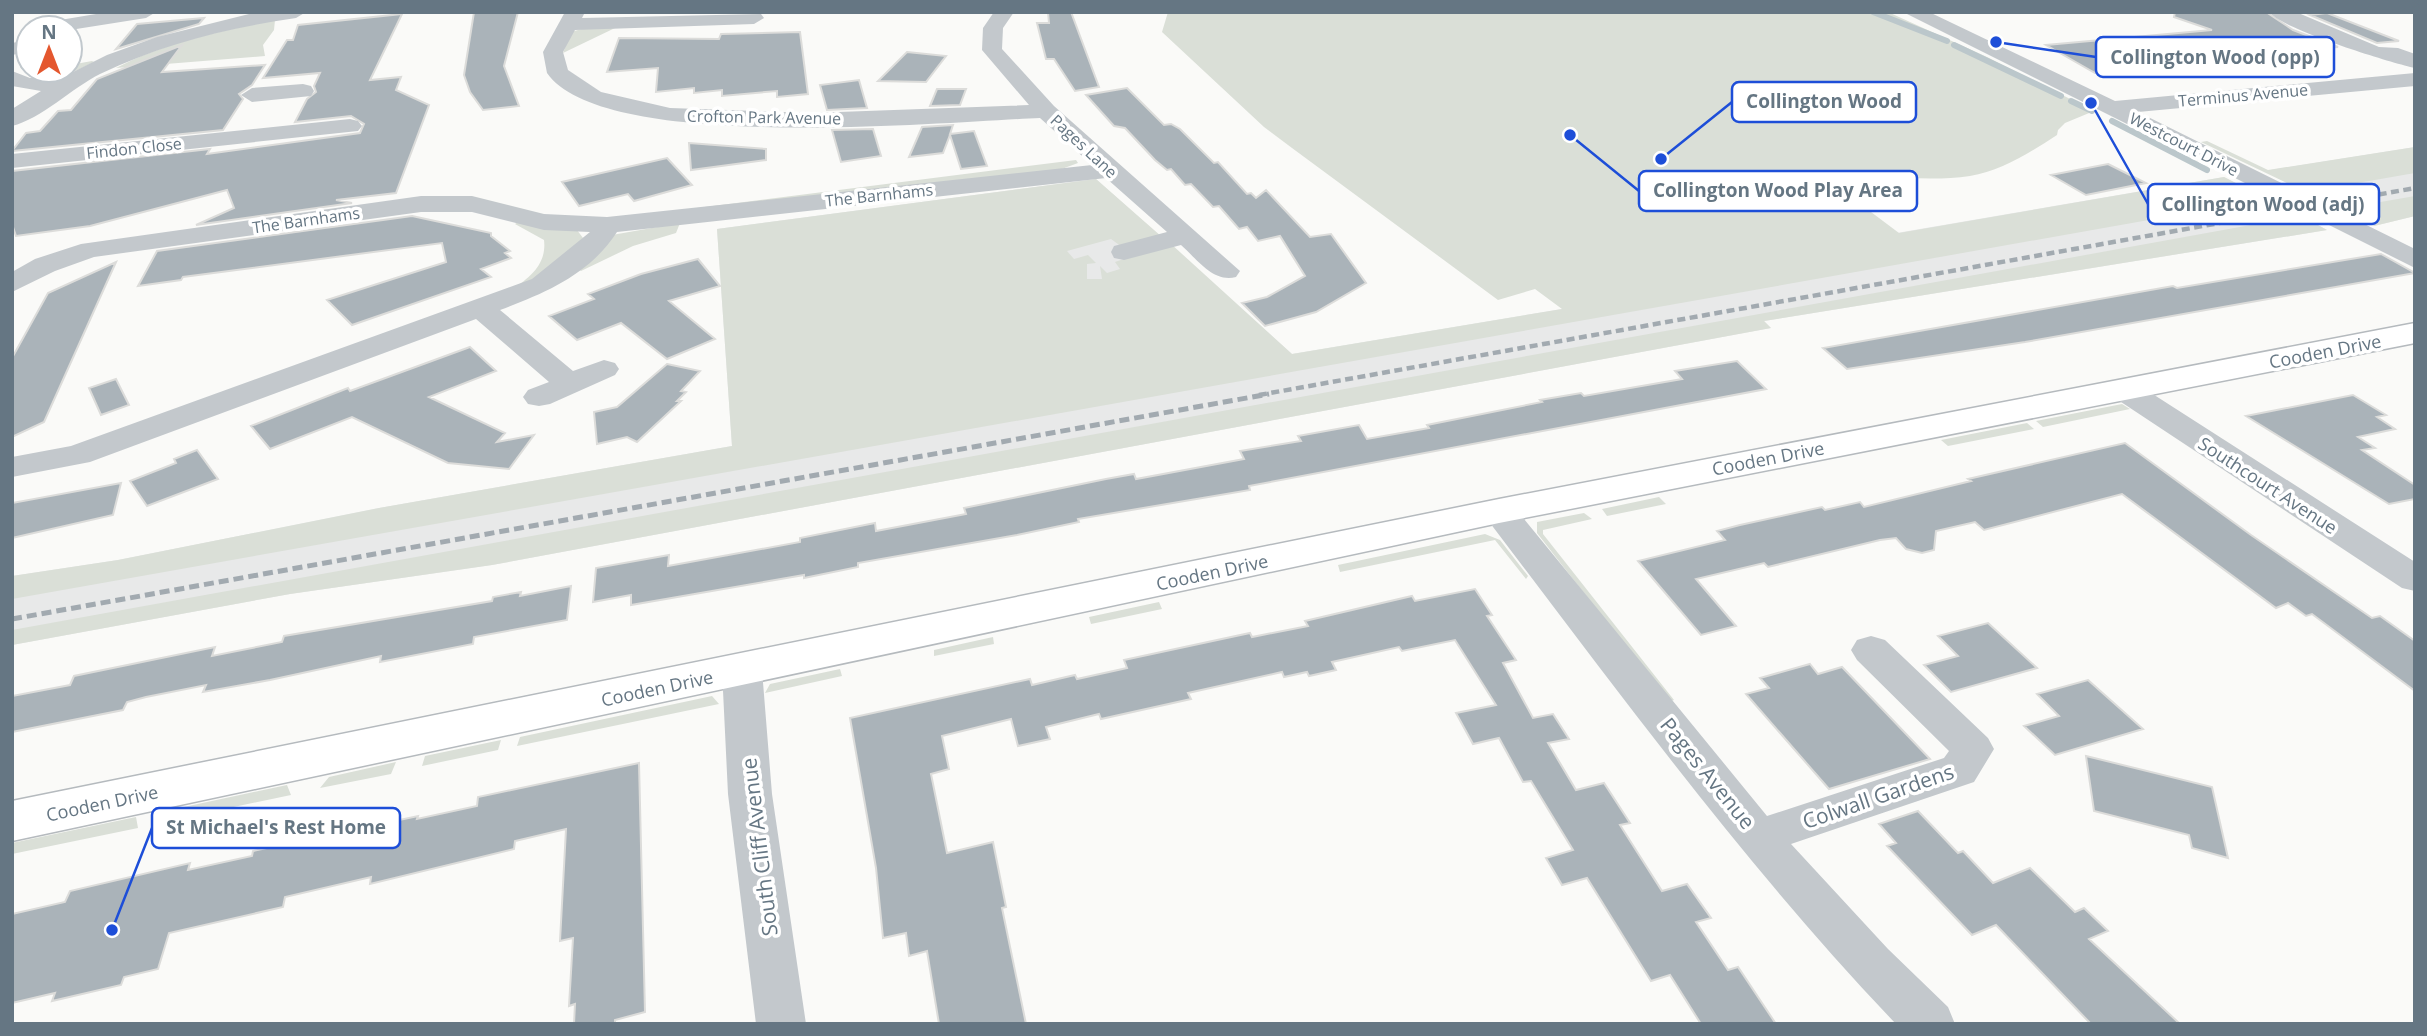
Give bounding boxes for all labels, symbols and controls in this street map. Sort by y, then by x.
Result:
north arrow [14,14,84,84]
text: N [41,19,57,45]
callout: Collington Wood (opp) [2096,37,2334,77]
text: Collington Wood (opp) [2110,44,2320,70]
street label: Terminus Avenue [2177,78,2309,112]
callout: Collington Wood [1732,82,1916,122]
text: Collington Wood [1746,88,1902,114]
street label: Crofton Park Avenue [687,105,841,129]
street label: Westcourt Drive [2126,107,2242,181]
street label: Pages Lane [1046,109,1122,183]
street label: Findon Close [85,132,183,164]
callout: Collington Wood Play Area [1639,171,1917,211]
text: Collington Wood Play Area [1653,177,1903,203]
street label: The Barnhams [824,178,934,212]
callout: Collington Wood (adj) [2148,184,2379,224]
text: Collington Wood (adj) [2162,191,2364,217]
street label: The Barnhams [251,202,361,238]
street label: Cooden Drive [2267,328,2383,374]
street label: Southcourt Avenue [2194,431,2342,539]
street label: Cooden Drive [1710,435,1826,481]
street label: Cooden Drive [1154,548,1270,596]
street label: Cooden Drive [599,664,715,712]
street label: Pages Avenue [1654,711,1762,835]
street label: South Cliff Avenue [734,756,784,938]
street label: Colwall Gardens [1799,757,1957,835]
street label: Cooden Drive [44,779,160,827]
callout: St Michael's Rest Home [152,808,400,848]
text: St Michael's Rest Home [166,814,386,840]

